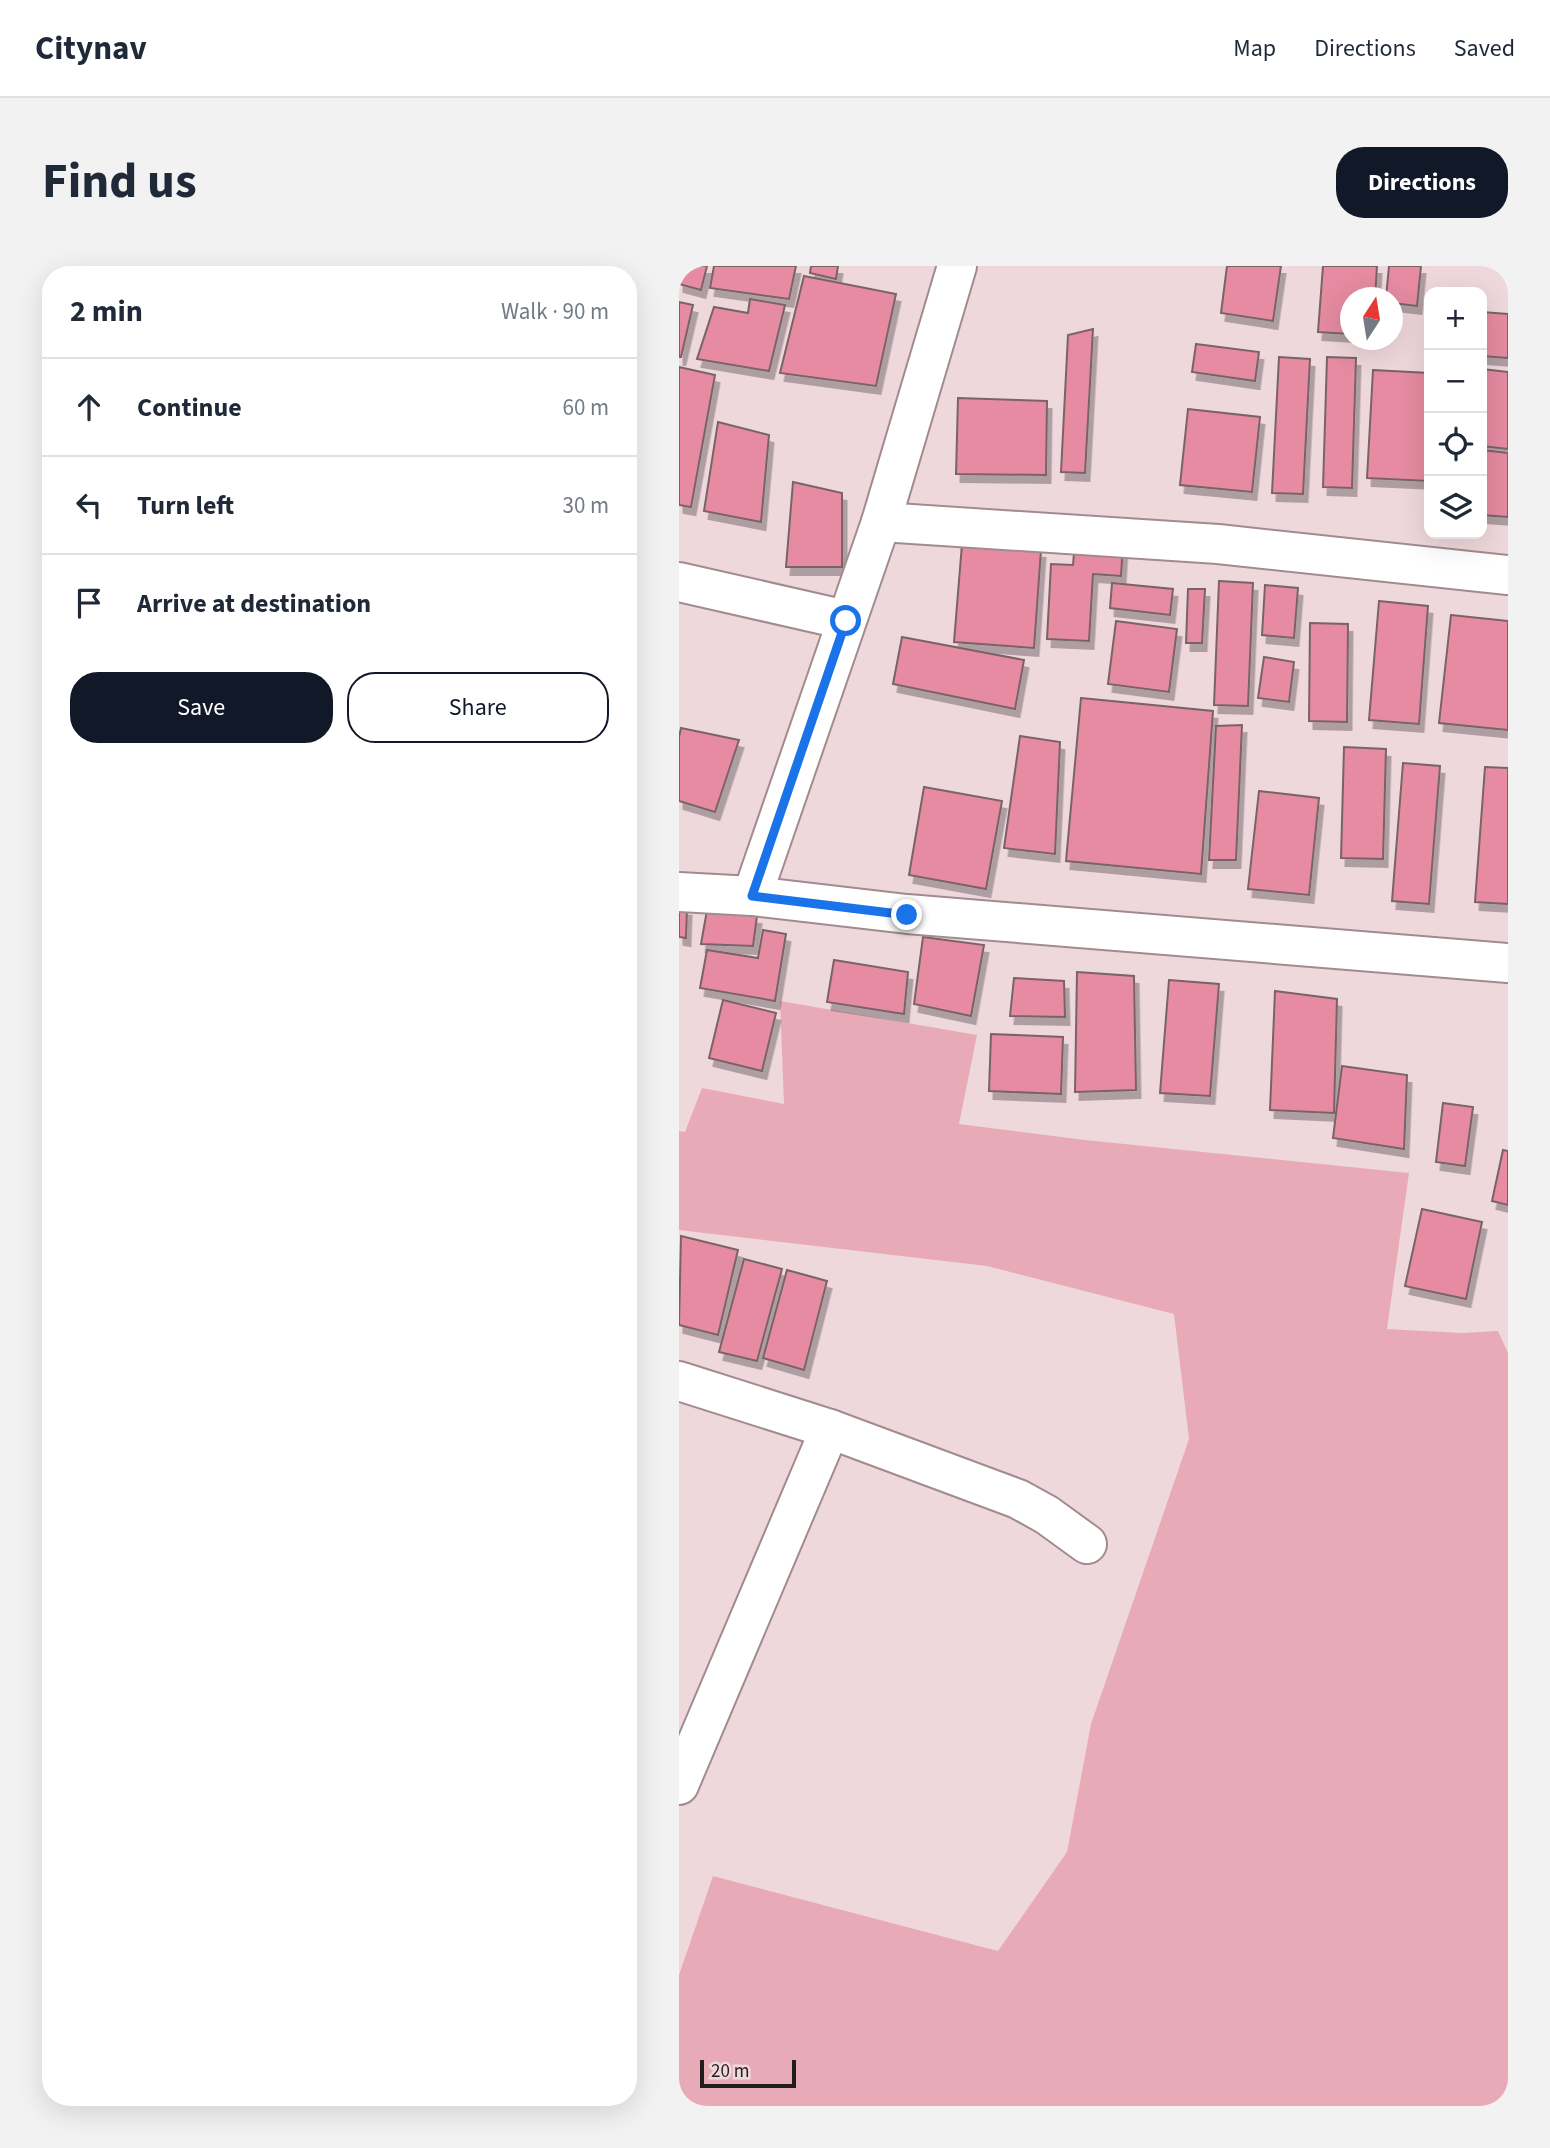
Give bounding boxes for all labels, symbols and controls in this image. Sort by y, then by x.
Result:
text: Citynav [35,25,147,72]
text: Map [1233,31,1276,66]
text: Directions [1314,31,1416,66]
text: Saved [1454,31,1515,66]
text: Find us [42,147,197,217]
button: Directions [1336,147,1508,218]
north arrow [1340,287,1403,350]
map controls [1424,287,1487,539]
button: + [1424,287,1487,350]
text: 2 min [70,290,143,333]
text: Walk · 90 m [501,295,609,328]
button: − [1424,350,1487,413]
icon: ahead [70,388,108,426]
text: Continue [137,389,242,426]
text: 60 m [562,391,609,424]
button: locate [1424,413,1487,476]
button: layers [1424,476,1487,539]
icon: left [70,486,108,524]
text: Turn left [137,487,234,524]
text: 30 m [562,489,609,522]
icon: arrive [70,584,108,622]
text: Arrive at destination [137,585,371,622]
route start [830,605,861,636]
button: Save [70,672,333,743]
button: Share [347,672,609,743]
route end [891,899,922,930]
scale bar [700,2057,796,2089]
text: 20 m [711,2058,749,2085]

